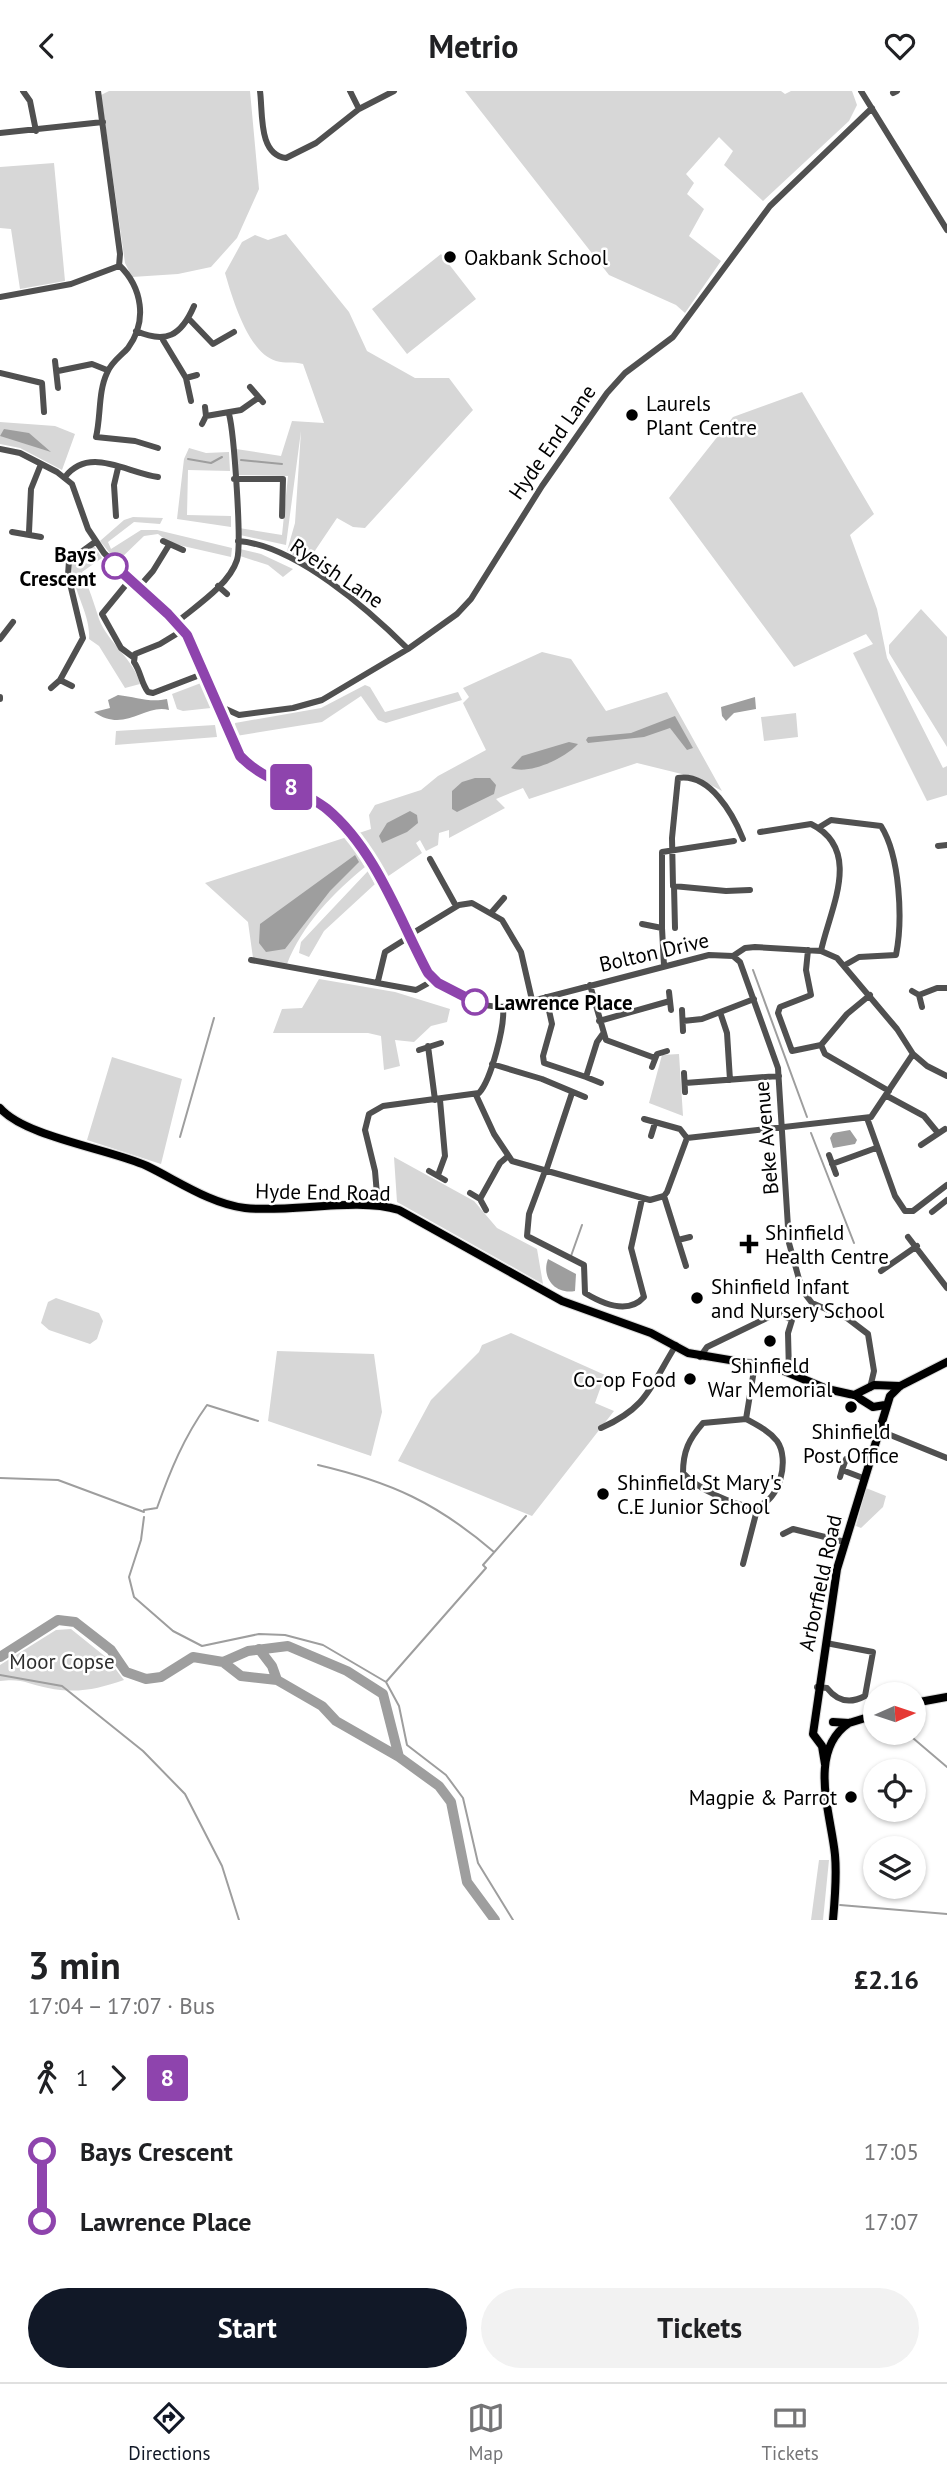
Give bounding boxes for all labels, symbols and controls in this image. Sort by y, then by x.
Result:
text: Metrio [428,25,519,67]
icon: back [28,27,66,65]
icon: heart [881,27,919,65]
place label: Oakbank School [464,244,608,271]
marker: Oakbank School [442,249,458,265]
street label: Hyde End Lane [502,379,602,505]
place label: Laurels Plant Centre [646,390,757,441]
marker: Laurels Plant Centre [624,407,640,423]
street label: Ryeish Lane [285,532,389,614]
place label: Bays Crescent [19,541,97,592]
marker: Bays Crescent [102,553,128,579]
line badge: 8 [268,764,314,810]
text: 8 [284,771,298,802]
street label: Bolton Drive [596,926,712,978]
marker: Lawrence Place [462,989,488,1015]
place label: Lawrence Place [494,989,633,1016]
street label: Beke Avenue [748,1080,784,1196]
street label: Hyde End Road [255,1177,391,1207]
place label: Shinfield Health Centre [765,1219,889,1270]
marker: Shinfield Health Centre [739,1234,759,1254]
place label: Shinfield Infant and Nursery School [711,1273,884,1324]
marker: Shinfield Infant and Nursery School [689,1290,705,1306]
marker: Shinfield War Memorial [762,1333,778,1349]
place label: Shinfield War Memorial [708,1352,832,1403]
place label: Co-op Food [573,1366,676,1393]
marker: Co-op Food [682,1371,698,1387]
marker: Shinfield Post Office [843,1399,859,1415]
place label: Shinfield Post Office [803,1418,899,1469]
place label: Shinfield St Mary's C.E Junior School [617,1469,782,1520]
marker: Shinfield St Mary's C.E Junior School [595,1486,611,1502]
street label: Arborfield Road [792,1512,848,1654]
park label: Moor Copse [9,1648,115,1675]
north arrow [863,1682,926,1745]
map controls [863,1682,926,1899]
button: locate [863,1759,926,1822]
place label: Magpie & Parrot [689,1784,837,1811]
marker: Magpie & Parrot [843,1789,859,1805]
button: layers [863,1836,926,1899]
text: 3 min [28,1940,121,1989]
text: £2.16 [854,1963,919,1996]
text: 17:04 – 17:07 · Bus [28,1991,215,2020]
icon: walk [28,2059,66,2097]
icon: forward [99,2059,137,2097]
text: 8 [161,2062,174,2093]
text: 1 [76,2063,89,2092]
text: Bays Crescent [80,2135,233,2168]
text: 17:05 [864,2137,919,2166]
text: Lawrence Place [80,2205,252,2238]
text: 17:07 [864,2207,919,2236]
button: Start [28,2288,467,2368]
button: Tickets [481,2288,919,2368]
tab: Directions [128,2399,210,2465]
tab: Map [467,2399,505,2465]
tab: Tickets [762,2399,819,2465]

